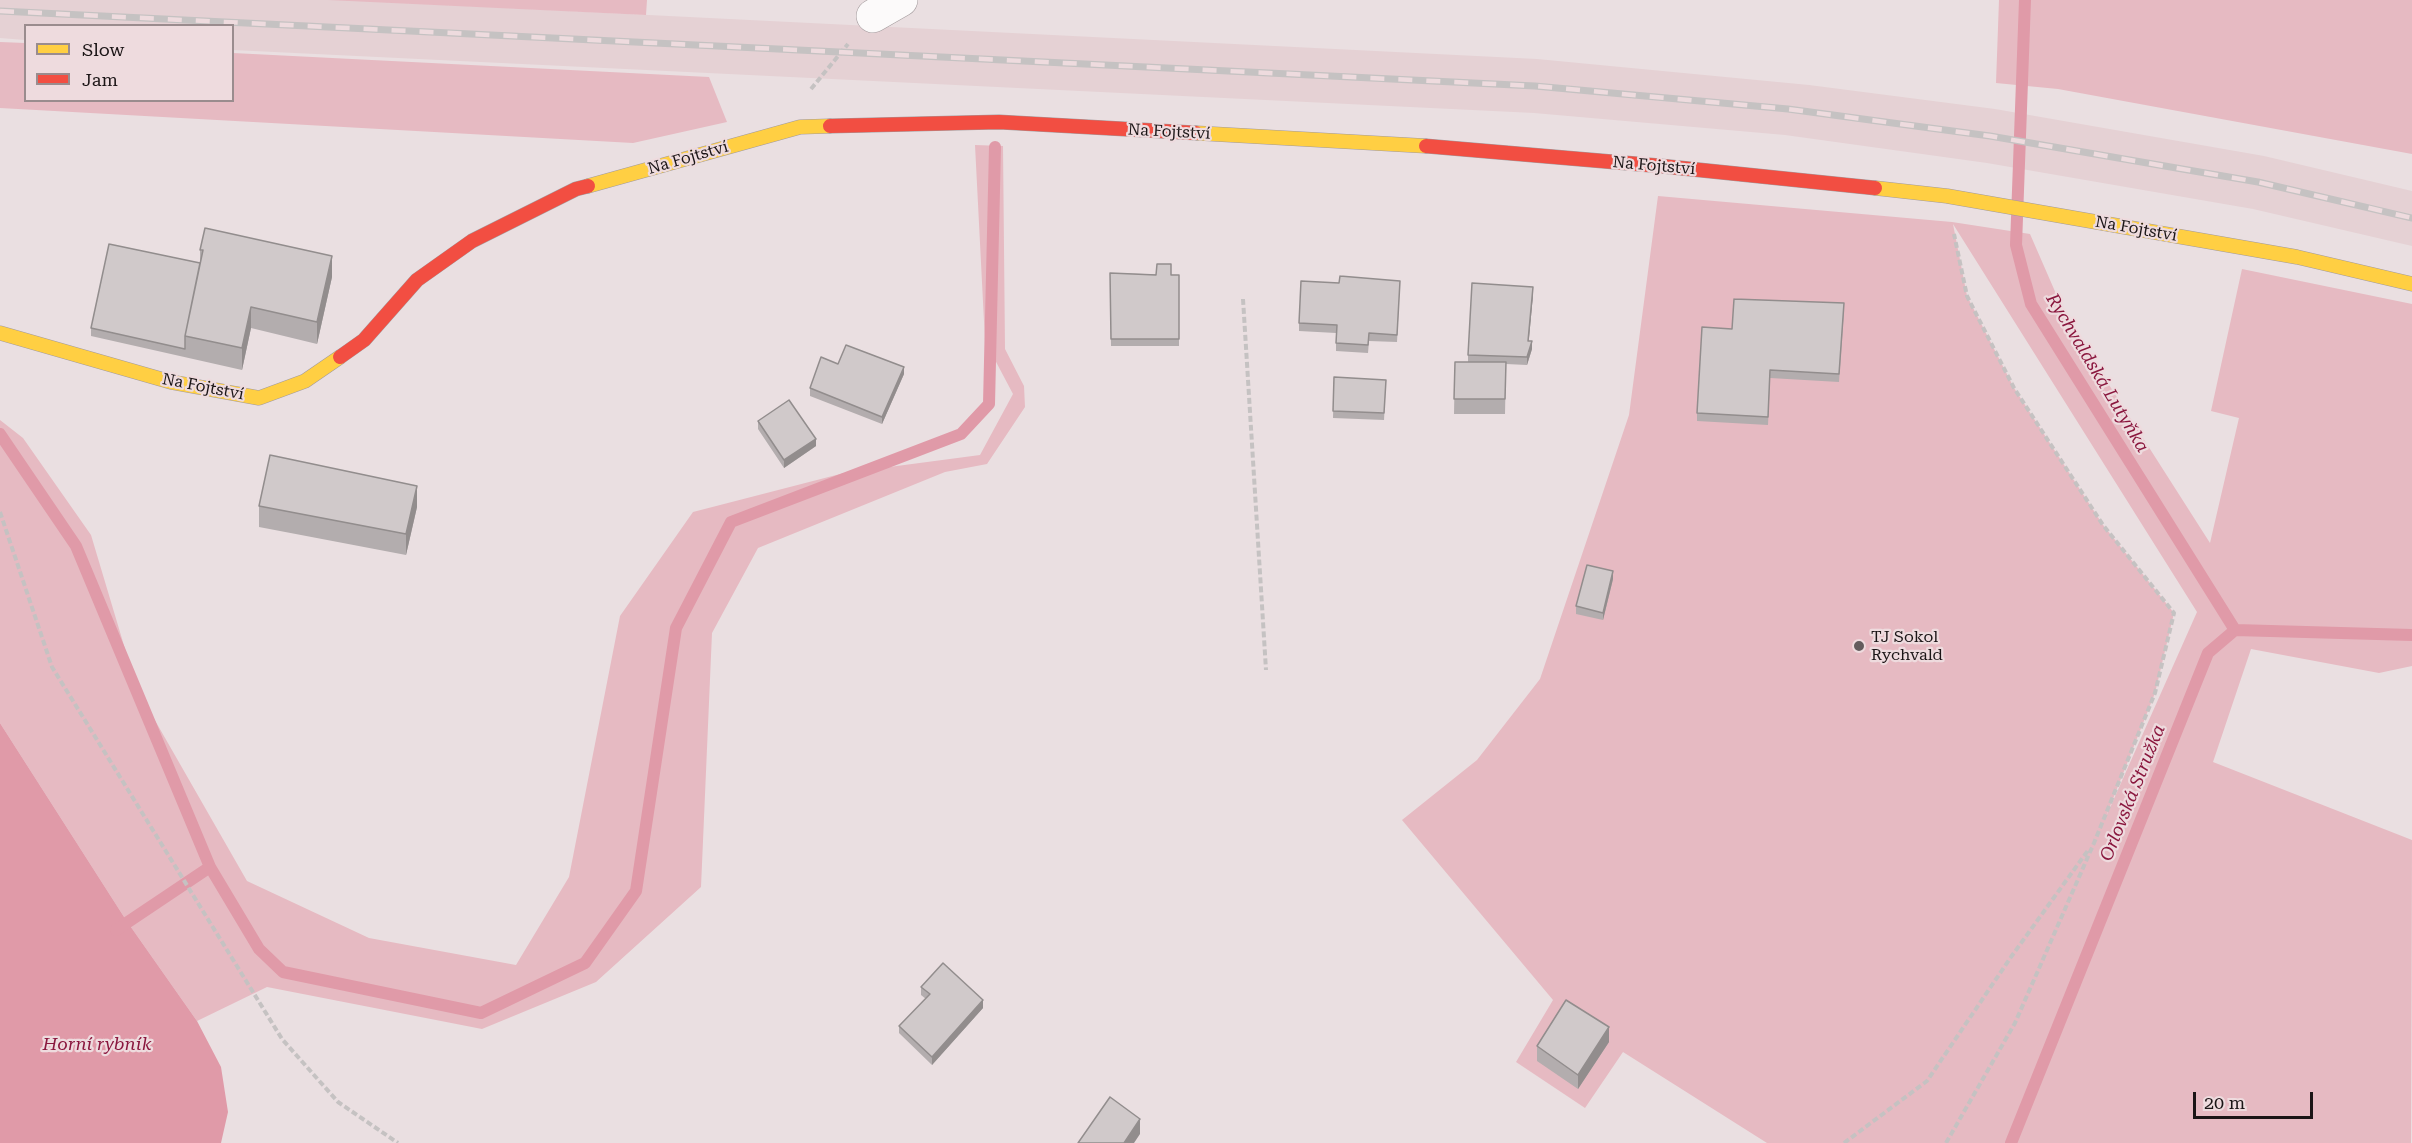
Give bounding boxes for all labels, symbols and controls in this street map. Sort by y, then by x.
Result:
legend [24,24,234,102]
text: Slow [82,39,124,60]
text: Jam [82,69,118,90]
street label: Na Fojtství [1127,120,1211,144]
street label: Na Fojtství [646,137,730,179]
street label: Na Fojtství [1612,153,1696,179]
street label: Na Fojtství [2094,212,2178,246]
water label: Rychvaldská Lutyňka [2041,290,2153,456]
street label: Na Fojtství [161,370,245,404]
place label: TJ Sokol Rychvald [1871,627,1943,665]
marker: TJ Sokol Rychvald [1852,639,1866,653]
water label: Orlovská Stružka [2096,722,2170,864]
water label: Horní rybník [43,1034,151,1056]
scale bar [2196,1080,2316,1118]
text: 20 m [2204,1092,2245,1113]

